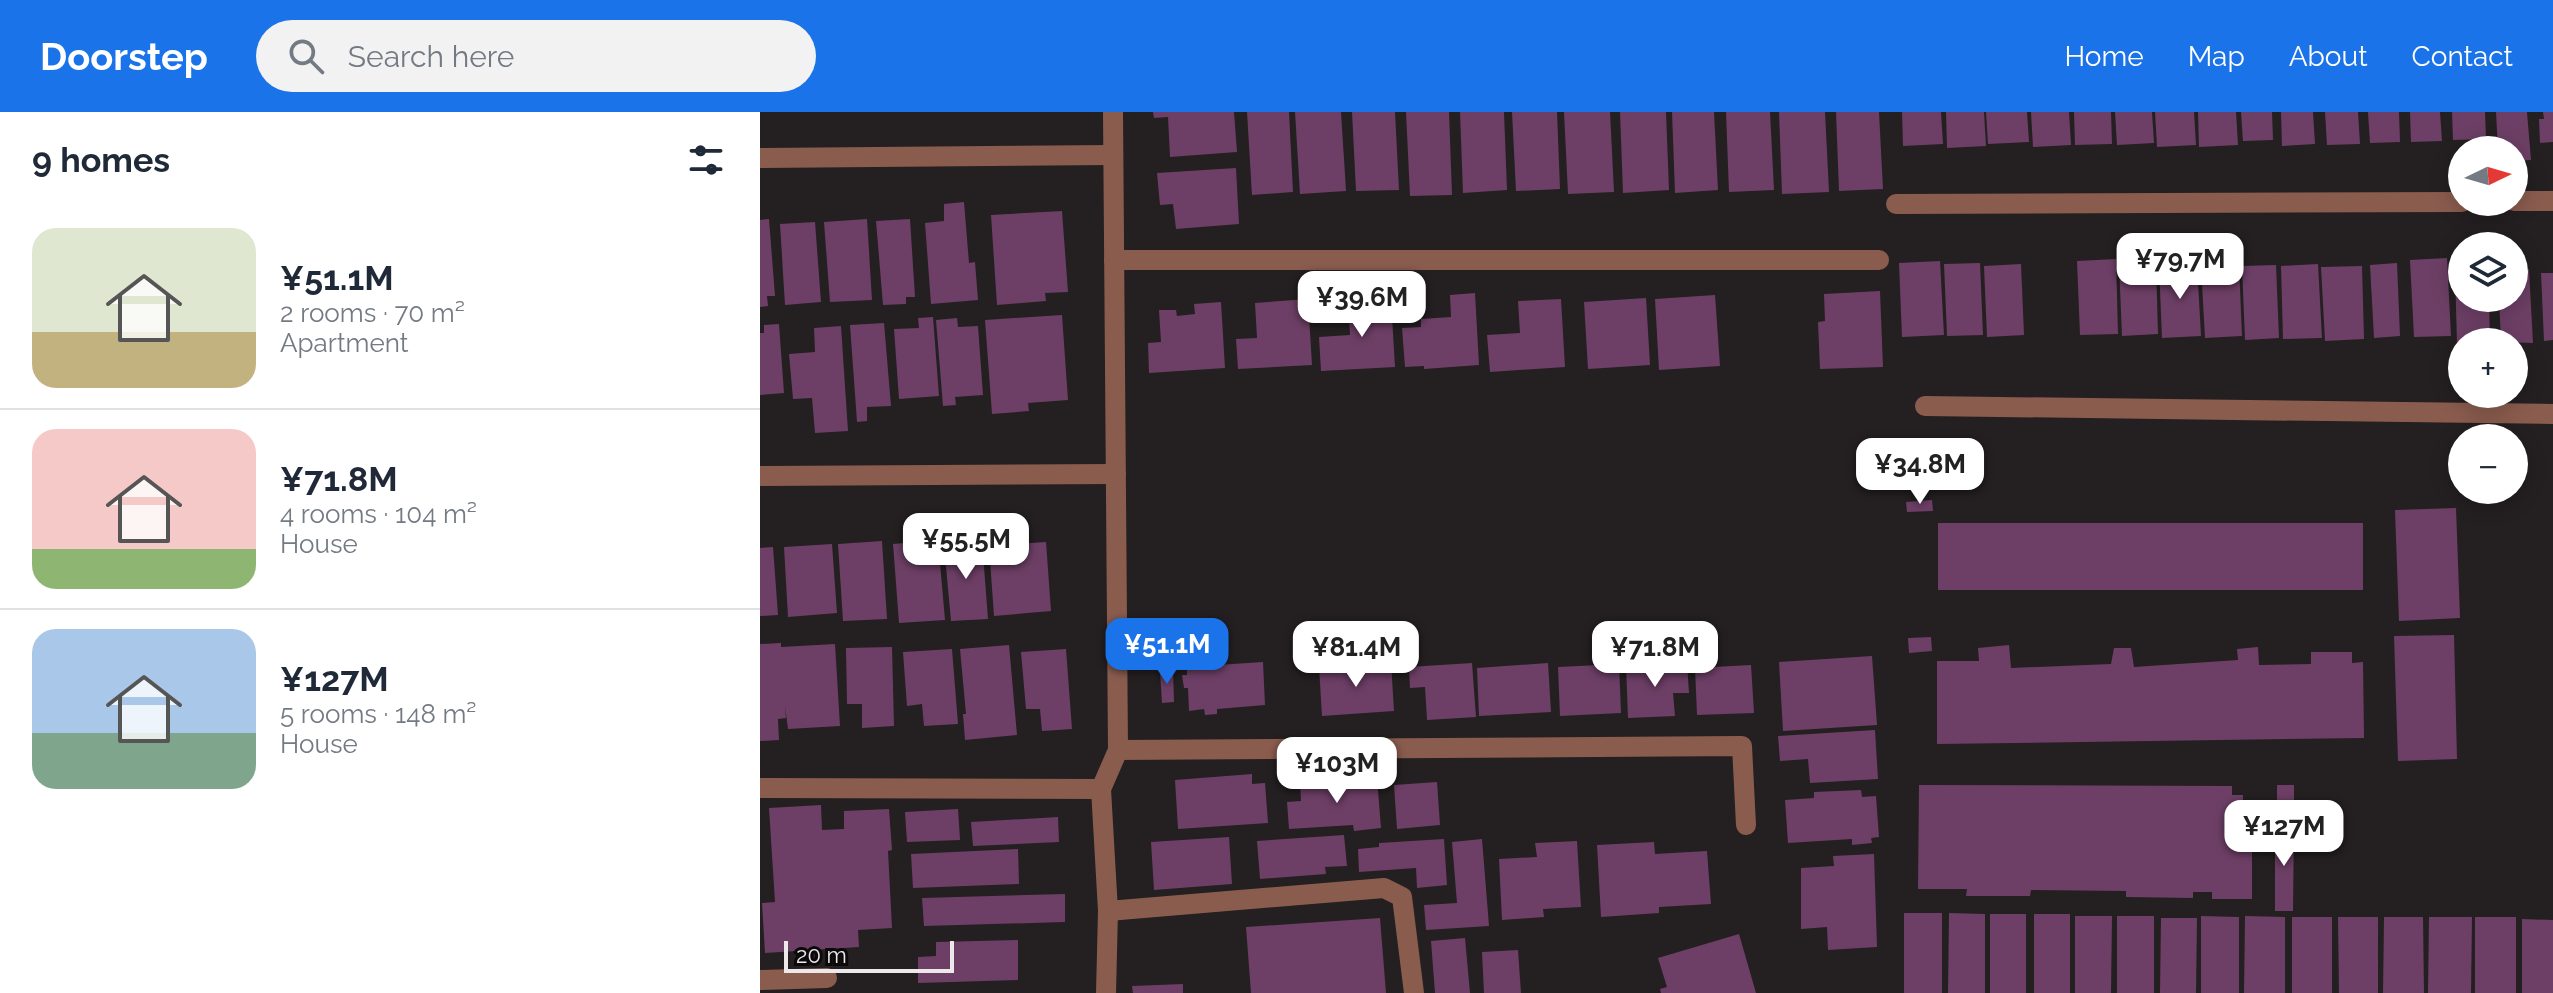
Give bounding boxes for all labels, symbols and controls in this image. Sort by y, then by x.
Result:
search box [256,20,816,92]
text: Doorstep [40,34,208,79]
icon: search [284,34,328,78]
text: Search here [348,39,514,74]
text: Home [2064,40,2144,73]
text: Map [2188,40,2245,73]
text: About [2289,40,2368,73]
text: Contact [2412,40,2513,73]
north arrow [2448,136,2528,216]
map controls [2448,136,2528,504]
icon: filters [684,138,728,182]
text: 9 homes [32,140,170,180]
button: layers [2448,232,2528,312]
pin: ¥79.7M [2115,233,2245,301]
text: ¥79.7M [2135,244,2225,274]
text: ¥51.1M [280,258,394,298]
icon: home [96,260,192,356]
pin: ¥39.6M [1297,271,1427,339]
text: ¥39.6M [1316,282,1408,312]
text: 2 rooms · 70 m² [280,298,465,328]
text: Apartment [280,328,409,358]
button: + [2448,328,2528,408]
button: − [2448,424,2528,504]
pin: ¥34.8M [1855,438,1985,506]
text: ¥34.8M [1874,449,1966,479]
text: ¥71.8M [280,459,398,499]
icon: home [96,461,192,557]
text: 4 rooms · 104 m² [280,499,477,529]
pin: ¥55.5M [901,513,1031,581]
text: ¥55.5M [921,524,1011,554]
text: House [280,529,358,559]
pin: ¥51.1M [1102,618,1232,686]
pin: ¥81.4M [1291,621,1421,689]
pin: ¥71.8M [1590,621,1720,689]
text: ¥51.1M [1124,629,1210,659]
text: ¥81.4M [1311,632,1401,662]
text: ¥71.8M [1610,632,1700,662]
text: ¥127M [280,659,389,699]
icon: home [96,661,192,757]
text: 5 rooms · 148 m² [280,699,476,729]
text: House [280,729,358,759]
pin: ¥103M [1281,737,1393,805]
text: ¥103M [1295,748,1379,778]
pin: ¥127M [2228,800,2340,868]
text: ¥127M [2242,811,2326,841]
scale bar [784,937,954,973]
text: 20 m [796,942,847,968]

